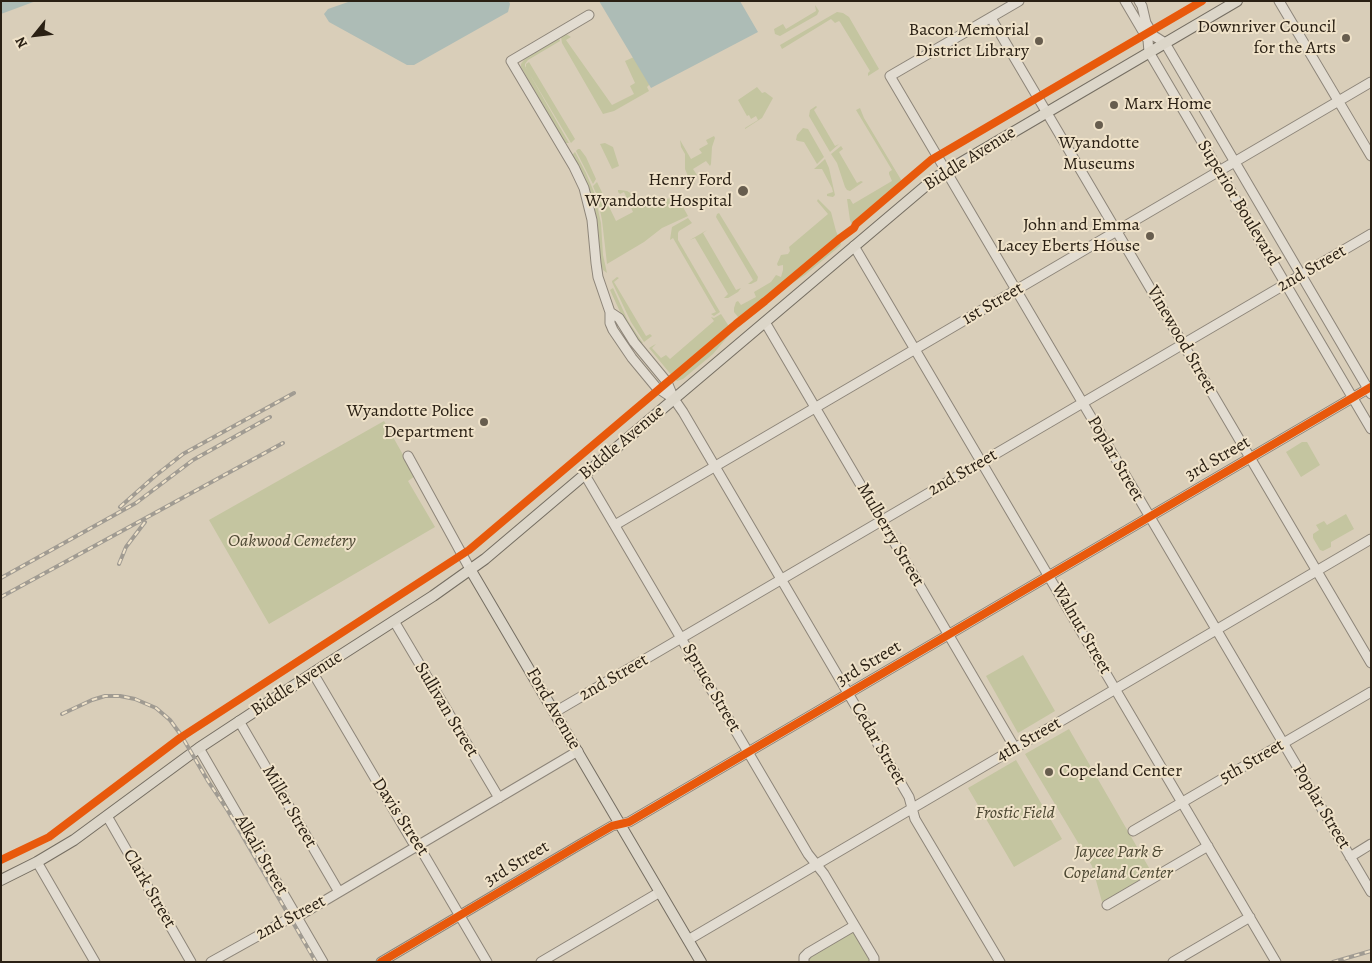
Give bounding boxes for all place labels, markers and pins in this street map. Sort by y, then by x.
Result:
place label: Downriver Council for the Arts [1197,17,1336,59]
place label: Bacon Memorial District Library [908,20,1029,62]
marker: Downriver Council for the Arts [1340,32,1352,44]
marker: Bacon Memorial District Library [1033,35,1045,47]
place label: Marx Home [1124,94,1212,116]
marker: Marx Home [1108,99,1120,111]
marker: Wyandotte Museums [1093,119,1105,131]
place label: Wyandotte Museums [1059,133,1139,176]
place label: Henry Ford Wyandotte Hospital [585,170,732,212]
marker: Henry Ford Wyandotte Hospital [736,184,750,198]
place label: John and Emma Lacey Eberts House [997,215,1140,258]
marker: John and Emma Lacey Eberts House [1144,230,1156,242]
place label: Wyandotte Police Department [347,401,474,444]
marker: Wyandotte Police Department [478,416,490,428]
place label: Copeland Center [1059,761,1182,783]
marker: Copeland Center [1043,766,1055,778]

